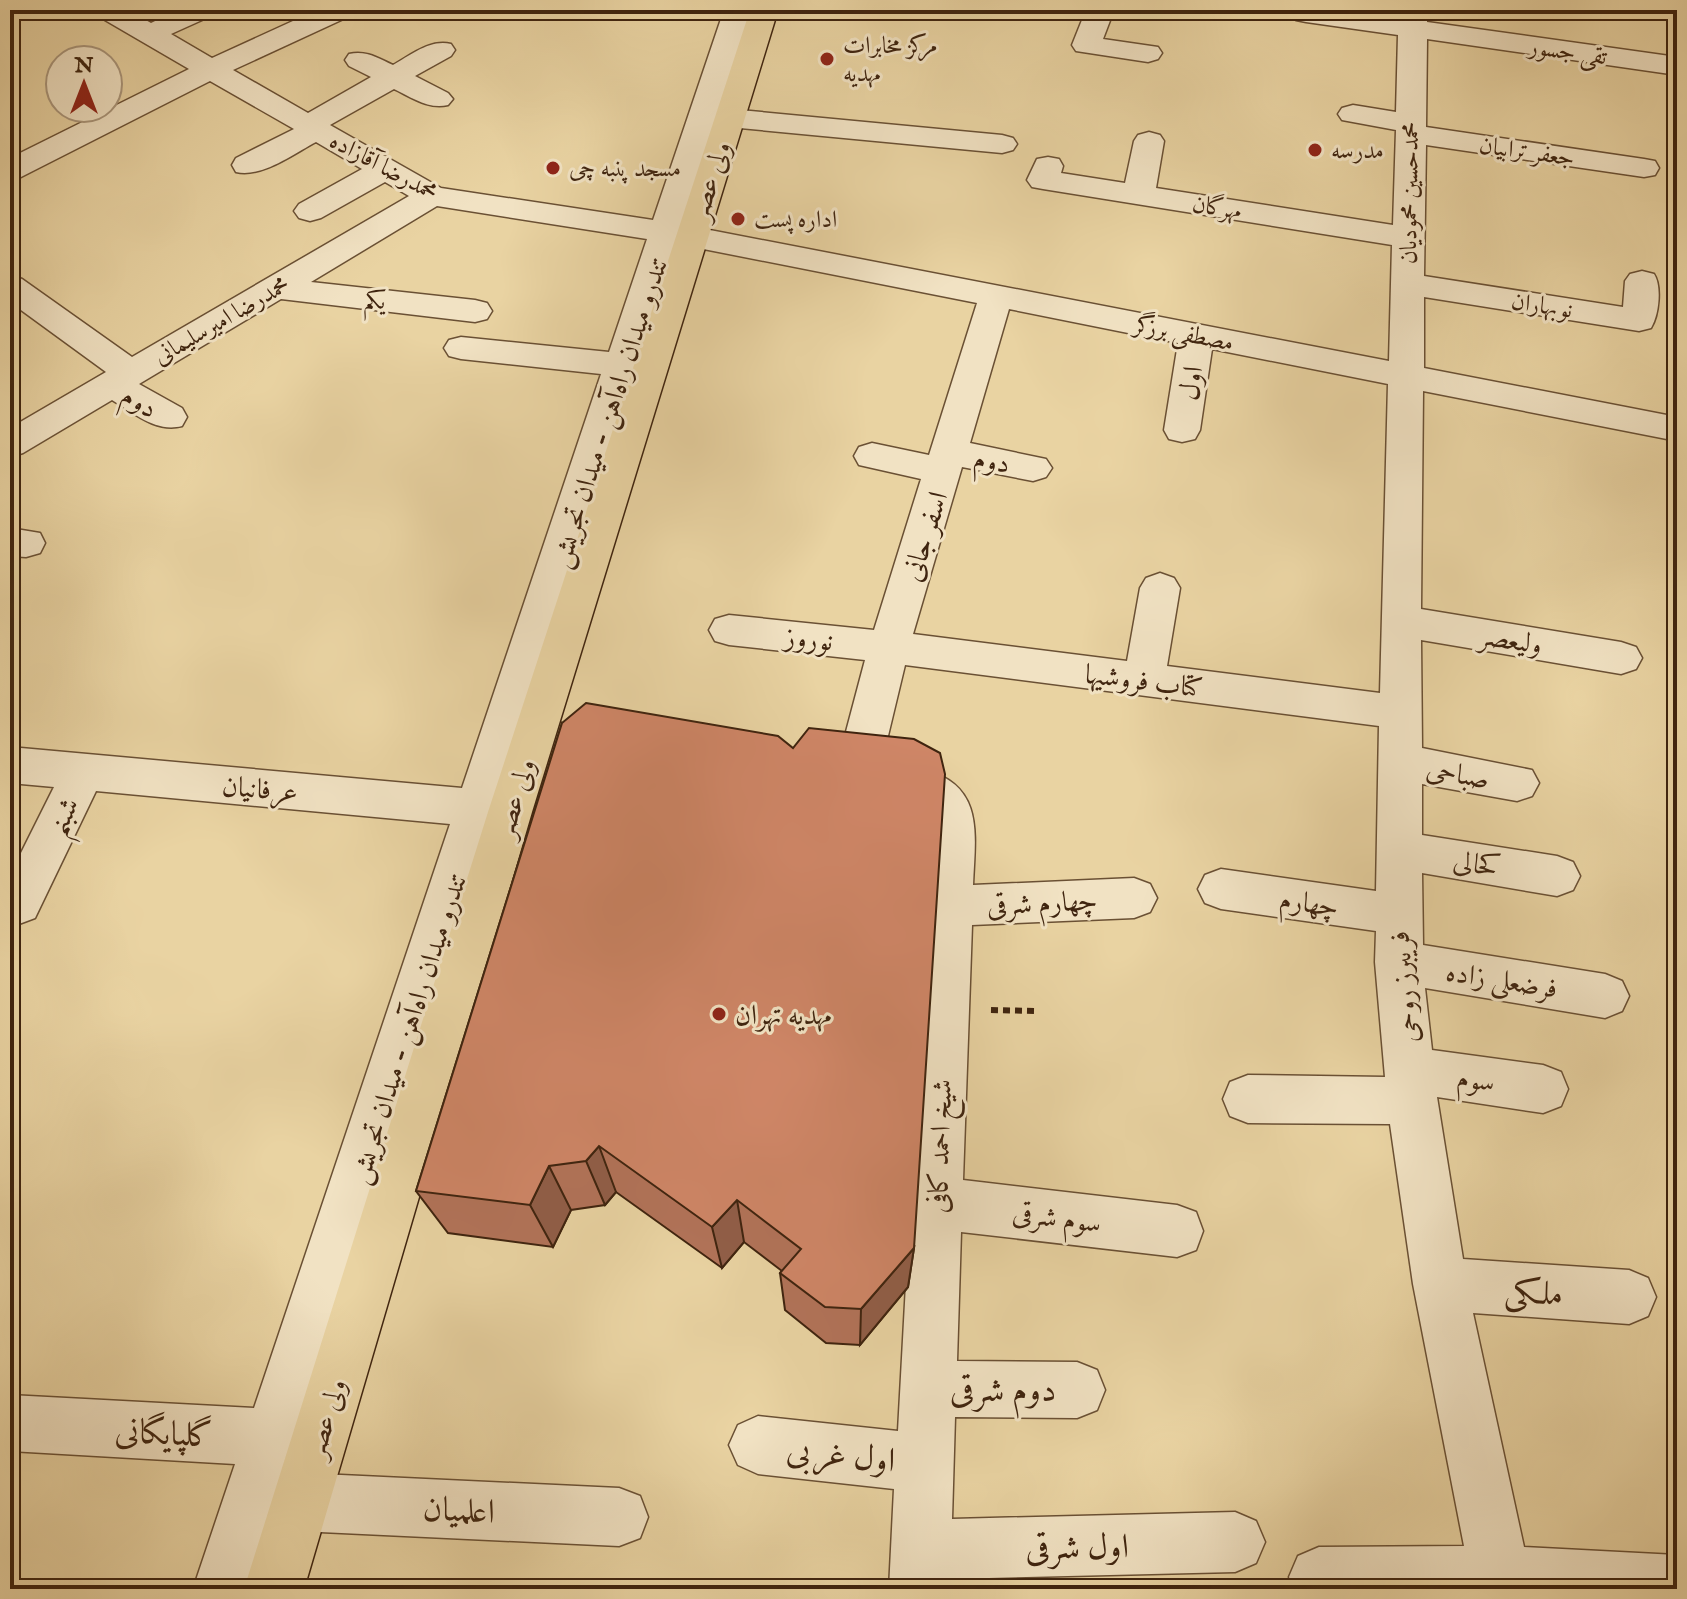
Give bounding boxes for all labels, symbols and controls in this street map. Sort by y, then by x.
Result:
place label: مرکز مخابرات مهدیه [843,31,938,90]
street label: تقی جسور [1525,31,1609,73]
north arrow [44,44,124,124]
marker: مرکز مخابرات مهدیه [818,50,836,68]
text: N [73,52,94,80]
street label: محمدحسین محمودیان [1394,122,1427,264]
street label: محمدرضا آقازاده [324,126,443,209]
street label: جعفر ترابیان [1477,130,1577,175]
place label: مدرسه [1331,136,1384,167]
street label: ولی عصر [681,137,740,227]
marker: مدرسه [1306,141,1324,159]
place label: مسجد پنبه چی [569,154,681,185]
marker: مسجد پنبه چی [544,159,562,177]
street label: مهرگان [1190,188,1244,228]
place label: اداره پست [754,205,837,236]
marker: اداره پست [729,210,747,228]
street label: تندرو میدان راه‌آهن - میدان تجریش [543,252,677,573]
street label: محمدرضا امیرسلیمانی [148,270,295,373]
street label: یکم [362,285,388,323]
street label: نوبهاران [1509,286,1575,327]
street label: مصطفی برزگر [1128,307,1237,359]
street label: اول [1173,364,1212,403]
street label: دوم [112,379,163,432]
street label: دوم [970,442,1013,488]
street label: اسفر جانی [895,488,957,586]
street label: ولیعصر [1474,619,1544,664]
street label: نوروز [780,620,835,660]
street label: کتاب فروشیها [1083,658,1205,707]
street label: صباحی [1423,753,1492,798]
street label: ولی عصر [487,755,545,845]
street label: عرفانیان [220,770,299,811]
street label: شبنم [40,792,96,846]
street label: کحالی [1450,844,1503,887]
street label: تندرو میدان راه‌آهن - میدان تجریش [342,868,476,1189]
street label: چهارم [1276,883,1341,931]
street label: چهارم شرقی [986,884,1099,930]
street label: فریبرز روحی [1383,929,1428,1044]
street label: فرضعلی زاده [1443,955,1560,1009]
place label: مهدیه تهران [735,999,832,1034]
marker: مهدیه تهران [710,1005,728,1023]
street label: سوم [1454,1061,1497,1106]
street label: شیخ احمد کافی [922,1078,966,1214]
street label: سوم شرقی [1010,1197,1103,1247]
street label: ملکی [1503,1270,1565,1317]
street label: دوم شرقی [950,1370,1056,1419]
street label: ولی عصر [298,1375,356,1465]
street label: گلپایگانی [114,1408,214,1459]
street label: اول غربی [784,1429,897,1485]
street label: اعلمیان [422,1488,496,1535]
street label: اول شرقی [1025,1526,1129,1571]

